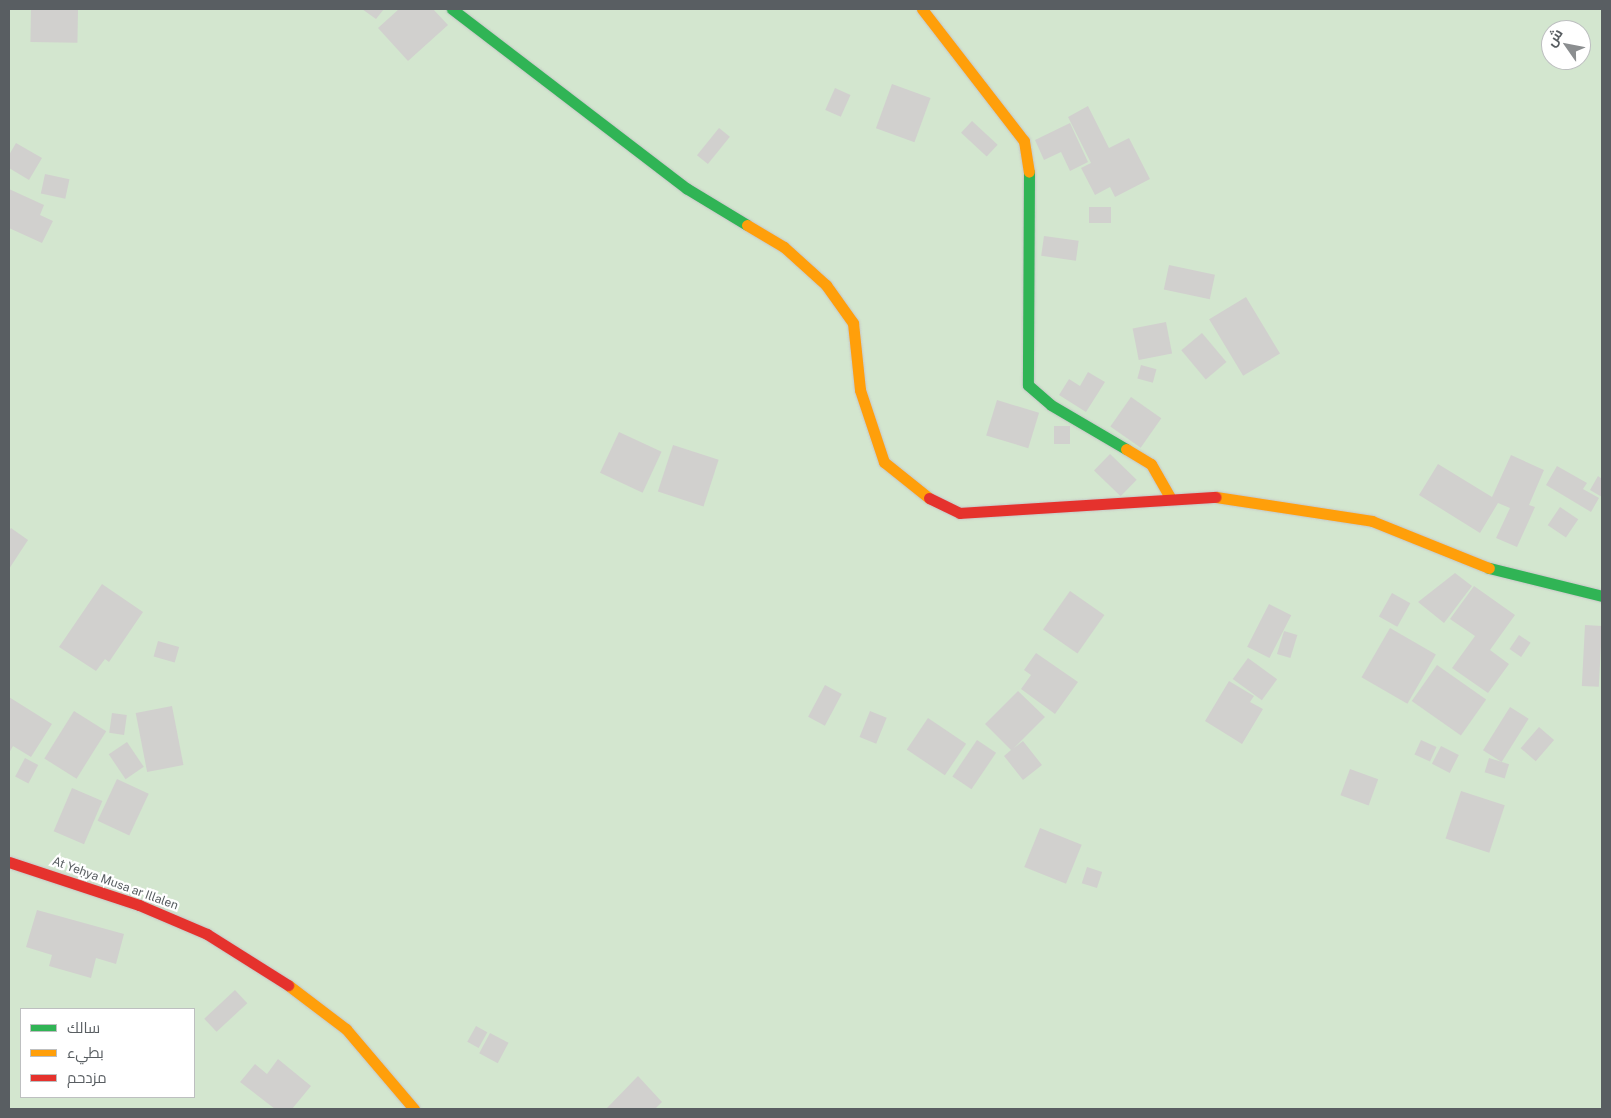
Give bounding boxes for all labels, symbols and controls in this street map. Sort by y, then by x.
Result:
north arrow [1541,20,1591,70]
text: ش [1543,25,1566,49]
street label: At Yeḥya Musa ar Illalen [50,855,180,913]
legend [20,1008,195,1098]
text: سالك [67,1019,100,1036]
text: بطيء [67,1044,104,1061]
text: مزدحم [67,1069,107,1086]

